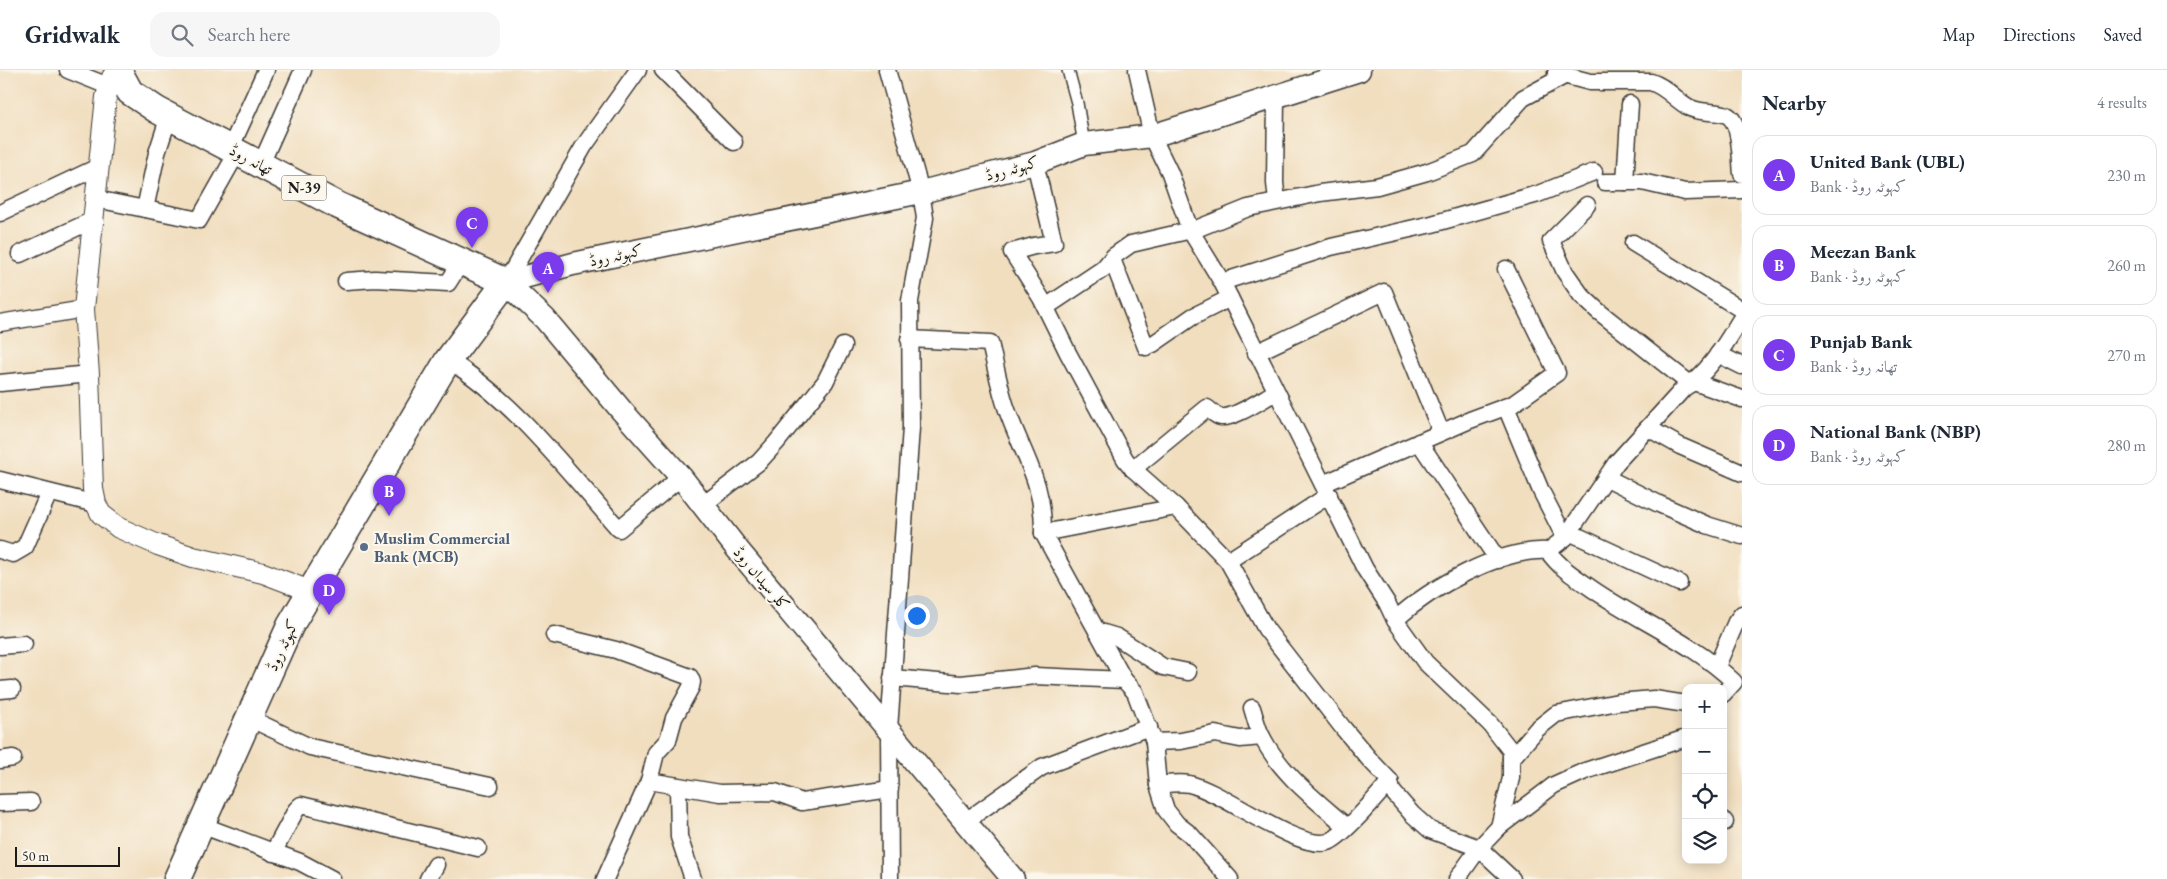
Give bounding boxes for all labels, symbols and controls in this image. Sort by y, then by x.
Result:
search box [150,12,500,57]
text: Gridwalk [25,19,120,50]
icon: search [168,21,196,49]
text: Search here [208,22,290,47]
text: Map [1943,23,1975,46]
text: Directions [2003,23,2075,46]
text: Saved [2103,23,2142,46]
text: Nearby [1762,89,1826,116]
text: 4 results [2097,92,2147,113]
street label: تھانہ روڈ [226,139,277,180]
text: United Bank (UBL) [1810,149,1965,174]
street label: کہوٹہ روڈ [983,151,1041,186]
text: A [1773,165,1785,186]
text: 230 m [2107,165,2146,186]
road number: N-39 [282,176,326,200]
text: Bank · کہوٹہ روڈ [1810,176,1906,197]
pin: C [456,207,488,248]
text: Meezan Bank [1810,239,1916,264]
street label: کہوٹہ روڈ [587,240,645,271]
pin: A [532,252,564,293]
text: B [1774,255,1784,276]
text: 260 m [2107,255,2146,276]
text: Bank · کہوٹہ روڈ [1810,266,1906,287]
text: Punjab Bank [1810,329,1912,354]
text: C [1773,345,1785,366]
text: 270 m [2107,345,2146,366]
text: Bank · تھانہ روڈ [1810,356,1897,377]
text: National Bank (NBP) [1810,419,1981,444]
text: D [1773,435,1785,456]
text: 280 m [2107,435,2146,456]
text: Bank · کہوٹہ روڈ [1810,446,1906,467]
pin: B [373,475,405,516]
place label: Muslim Commercial Bank (MCB) [374,528,510,567]
marker: Muslim Commercial Bank (MCB) [358,541,370,553]
street label: کلر سیداں روڈ [729,542,795,615]
pin: D [313,574,345,615]
your location [904,603,930,629]
street label: کہوٹہ روڈ [261,616,304,675]
map controls [1682,684,1727,864]
button: + [1682,684,1727,729]
button: − [1682,729,1727,774]
button: locate [1682,774,1727,819]
button: layers [1682,819,1727,864]
scale bar [15,844,120,867]
text: 50 m [22,847,49,865]

